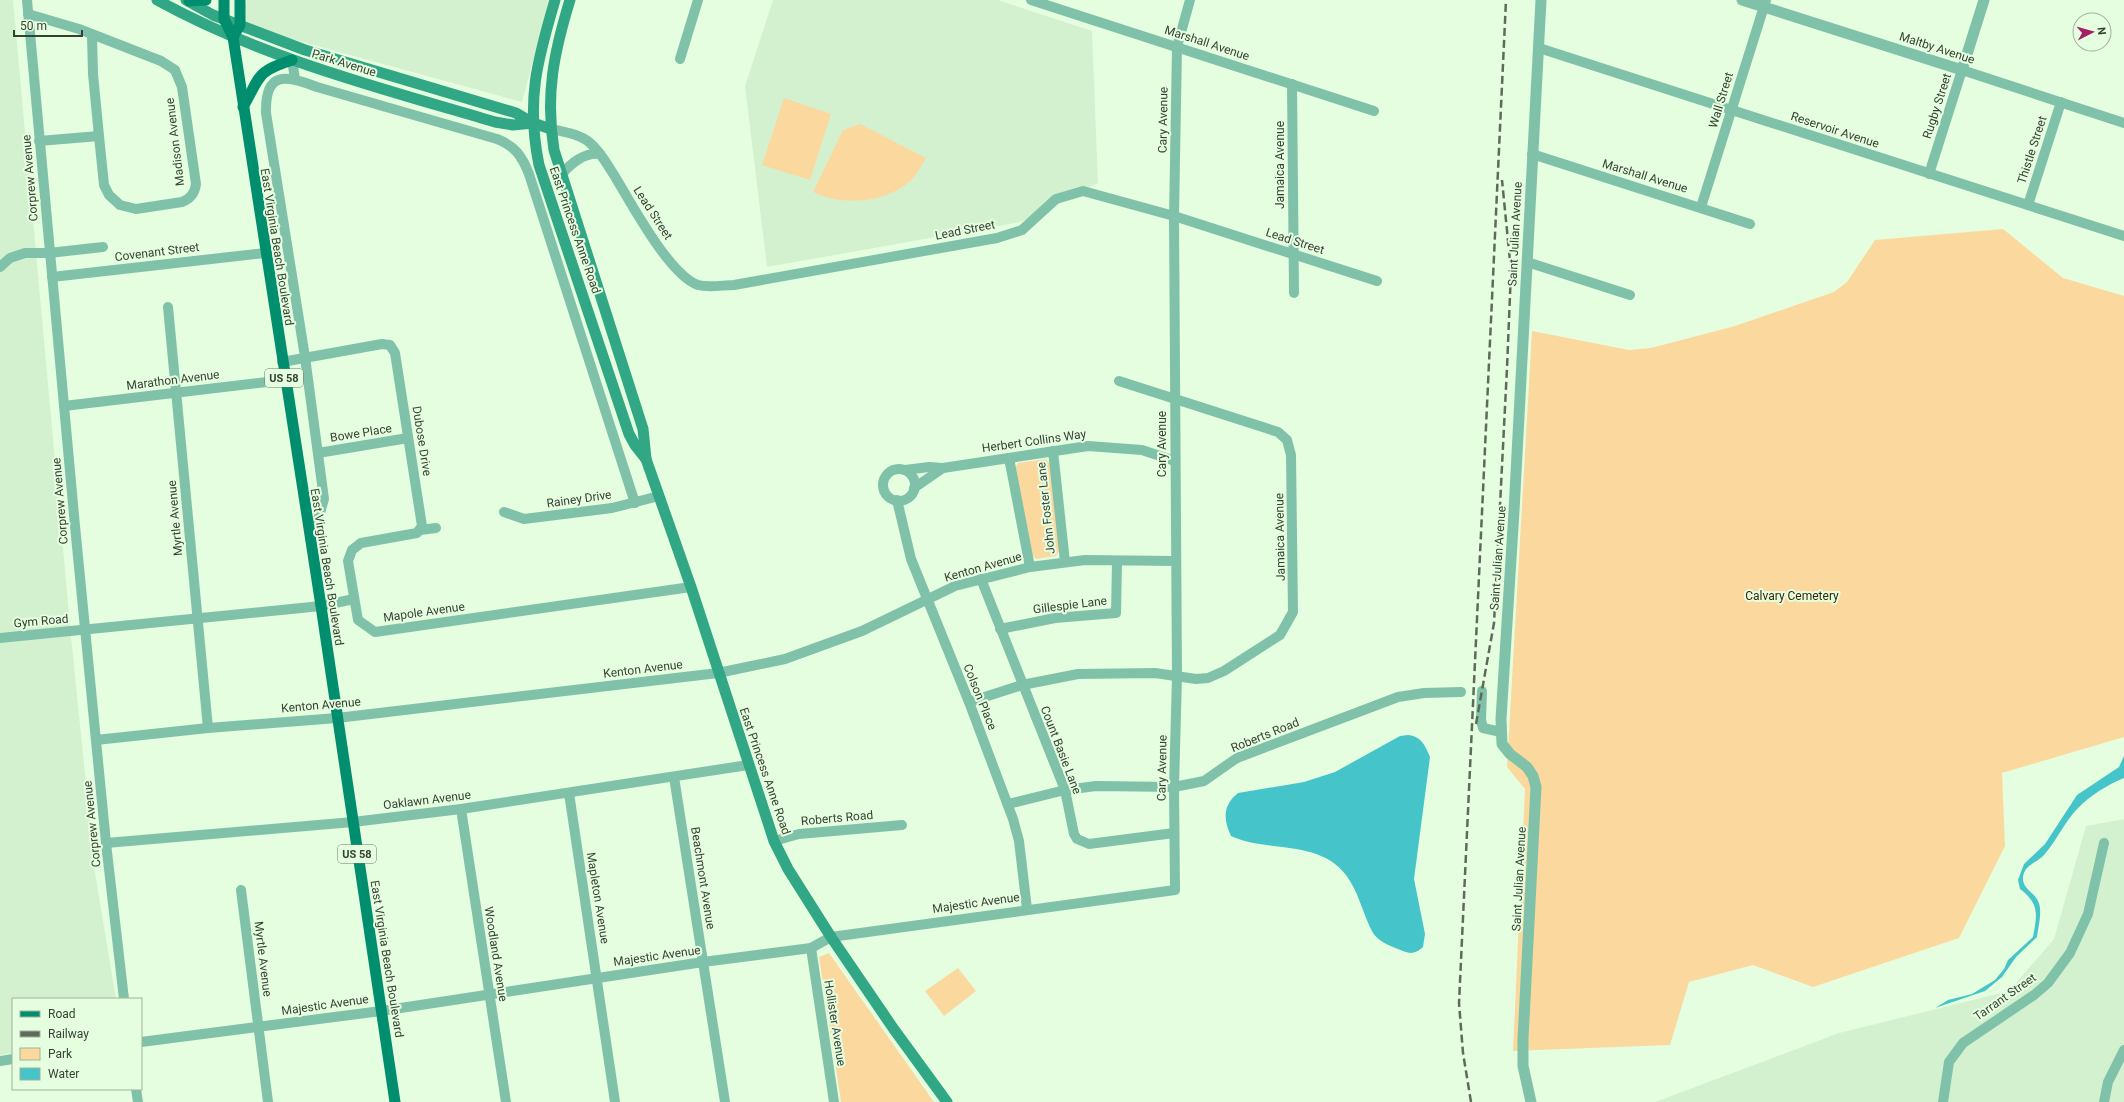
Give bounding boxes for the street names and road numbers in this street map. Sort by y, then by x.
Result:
street label: Marshall Avenue [1163,23,1251,63]
street label: Maltby Avenue [1898,29,1976,67]
street label: Park Avenue [310,47,378,79]
street label: Wall Street [1706,70,1736,130]
street label: Rugby Street [1920,72,1954,140]
street label: Cary Avenue [1155,87,1171,153]
street label: Madison Avenue [163,97,187,187]
street label: Reservoir Avenue [1789,109,1881,151]
street label: Thistle Street [2014,114,2050,186]
street label: Jamaica Avenue [1273,121,1287,209]
street label: Corprew Avenue [19,134,41,222]
street label: Marshall Avenue [1601,156,1689,196]
street label: East Princess Anne Road [547,165,603,295]
street label: East Virginia Beach Boulevard [258,167,296,327]
street label: Saint Julian Avenue [1505,181,1525,287]
street label: Lead Street [631,184,675,242]
street label: Lead Street [934,217,996,243]
street label: Lead Street [1264,225,1326,257]
street label: Covenant Street [114,240,200,264]
street label: Marathon Avenue [126,367,220,393]
road number: US 58 [265,369,303,387]
street label: Dubose Drive [410,405,434,477]
street label: Cary Avenue [1155,411,1169,477]
street label: Bowe Place [329,421,393,445]
street label: Herbert Collins Way [981,427,1087,455]
street label: Corprew Avenue [49,457,71,545]
street label: John Foster Lane [1034,461,1058,555]
street label: Myrtle Avenue [165,480,185,556]
street label: East Virginia Beach Boulevard [308,487,346,647]
street label: Rainey Drive [546,488,612,510]
street label: Jamaica Avenue [1272,493,1288,581]
street label: Saint Julian Avenue [1487,505,1509,611]
street label: Kenton Avenue [943,549,1023,585]
street label: Gillespie Lane [1032,594,1108,616]
street label: Mapole Avenue [382,599,466,625]
street label: Gym Road [13,612,69,630]
street label: Kenton Avenue [603,657,683,681]
street label: Colson Place [960,662,1000,732]
street label: Kenton Avenue [281,695,361,715]
street label: Count Basie Lane [1038,704,1084,796]
street label: East Princess Anne Road [737,706,793,836]
street label: Roberts Road [1229,715,1301,755]
street label: Cary Avenue [1154,735,1170,801]
street label: Corprew Avenue [80,780,104,868]
street label: Oaklawn Avenue [382,788,472,812]
street label: Roberts Road [800,808,874,828]
street label: Beachmont Avenue [688,826,718,930]
street label: Saint Julian Avenue [1509,826,1529,932]
road number: US 58 [338,845,376,863]
street label: Mapleton Avenue [584,851,612,945]
street label: East Virginia Beach Boulevard [368,879,406,1039]
street label: Majestic Avenue [932,890,1020,916]
street label: Woodland Avenue [482,906,510,1002]
street label: Myrtle Avenue [251,920,275,998]
street label: Majestic Avenue [613,943,701,969]
street label: Tarrant Street [1971,970,2039,1024]
street label: Hollister Avenue [821,979,849,1067]
street label: Majestic Avenue [281,992,369,1018]

